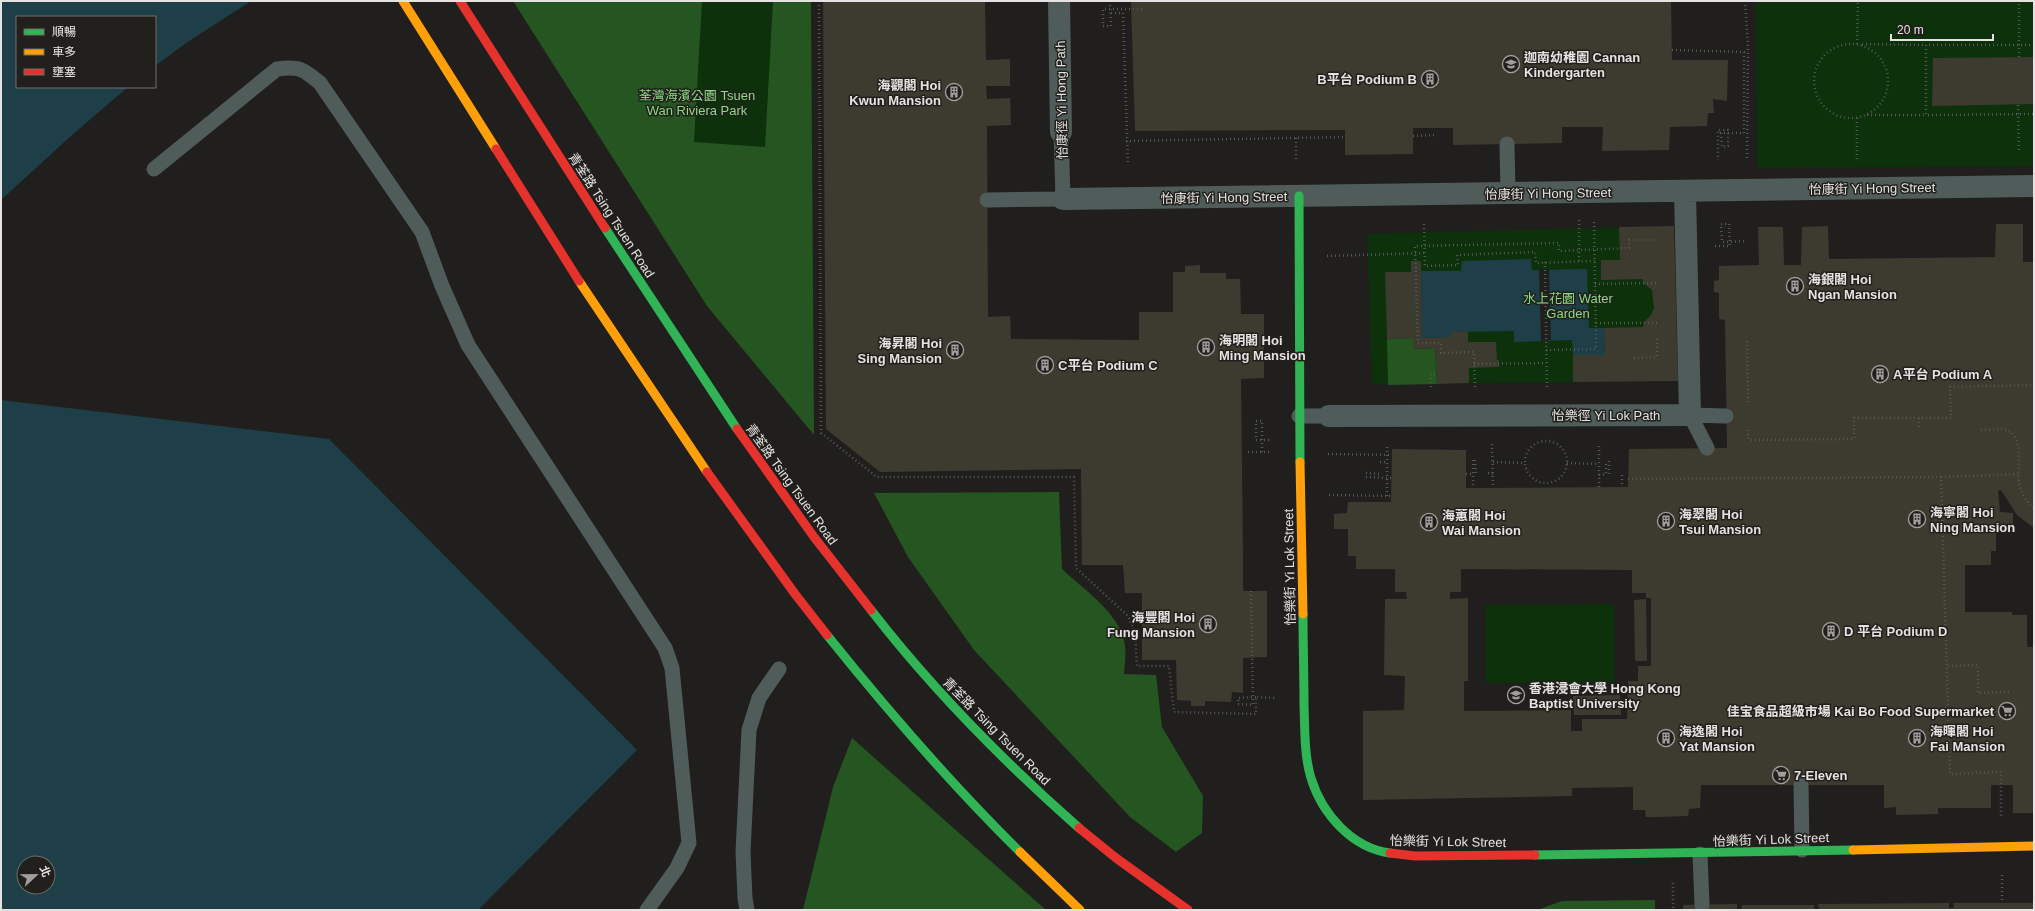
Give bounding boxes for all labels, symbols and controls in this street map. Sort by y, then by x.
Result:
legend [16,16,156,88]
scale bar [1891,16,1993,42]
text: 20 m [1897,23,1924,37]
text: 順暢 [52,25,76,39]
street label: 怡康徑 Yi Hong Path [1053,41,1070,159]
text: 車多 [52,45,76,59]
place label: 迦南幼稚園 Cannan Kindergarten [1523,50,1640,80]
school or university icon: 迦南幼稚園 Cannan Kindergarten [1501,54,1521,74]
text: 壅塞 [52,65,76,79]
building icon: B平台 Podium B [1420,69,1440,89]
place label: B平台 Podium B [1317,72,1417,87]
place label: 海觀閣 Hoi Kwun Mansion [849,78,941,108]
building icon: 海觀閣 Hoi Kwun Mansion [944,82,964,102]
park label: 荃灣海濱公園 Tsuen Wan Riviera Park [639,88,755,118]
street label: 青荃路 Tsing Tsuen Road [566,150,658,280]
street label: 怡康街 Yi Hong Street [1809,180,1936,197]
street label: 怡康街 Yi Hong Street [1485,185,1612,202]
street label: 怡康街 Yi Hong Street [1161,189,1288,206]
place label: 海銀閣 Hoi Ngan Mansion [1808,272,1897,302]
building icon: 海銀閣 Hoi Ngan Mansion [1785,276,1805,296]
park label: 水上花園 Water Garden [1523,291,1614,321]
place label: 海明閣 Hoi Ming Mansion [1219,333,1306,363]
place label: 海昇閣 Hoi Sing Mansion [858,336,942,366]
building icon: 海明閣 Hoi Ming Mansion [1196,337,1216,357]
building icon: 海昇閣 Hoi Sing Mansion [945,340,965,360]
building icon: C平台 Podium C [1035,355,1055,375]
place label: C平台 Podium C [1058,358,1158,373]
building icon: A平台 Podium A [1870,364,1890,384]
place label: A平台 Podium A [1893,367,1993,382]
street label: 怡樂徑 Yi Lok Path [1552,408,1660,423]
street label: 青荃路 Tsing Tsuen Road [743,421,840,548]
place label: 海寧閣 Hoi Ning Mansion [1930,505,2015,535]
place label: 海翠閣 Hoi Tsui Mansion [1679,507,1761,537]
street label: 怡樂街 Yi Lok Street [1281,508,1298,625]
place label: 海蕙閣 Hoi Wai Mansion [1442,508,1521,538]
building icon: 海寧閣 Hoi Ning Mansion [1907,509,1927,529]
building icon: 海翠閣 Hoi Tsui Mansion [1656,511,1676,531]
building icon: 海蕙閣 Hoi Wai Mansion [1419,512,1439,532]
place label: 海豐閣 Hoi Fung Mansion [1107,610,1195,640]
building icon: 海豐閣 Hoi Fung Mansion [1198,614,1218,634]
building icon: D 平台 Podium D [1821,621,1841,641]
place label: D 平台 Podium D [1844,624,1947,639]
street label: 青荃路 Tsing Tsuen Road [940,675,1053,788]
place label: 香港浸會大學 Hong Kong Baptist University [1529,681,1681,711]
school or university icon: 香港浸會大學 Hong Kong Baptist University [1506,685,1526,705]
supermarket icon: 佳宝食品超級市場 Kai Bo Food Supermarket [1997,701,2017,721]
place label: 佳宝食品超級市場 Kai Bo Food Supermarket [1727,704,1995,719]
place label: 海逸閣 Hoi Yat Mansion [1679,724,1755,754]
place label: 海暉閣 Hoi Fai Mansion [1930,724,2005,754]
building icon: 海逸閣 Hoi Yat Mansion [1656,728,1676,748]
building icon: 海暉閣 Hoi Fai Mansion [1907,728,1927,748]
supermarket icon: 7-Eleven [1771,765,1791,785]
place label: 7-Eleven [1794,768,1848,783]
street label: 怡樂街 Yi Lok Street [1713,830,1830,849]
street label: 怡樂街 Yi Lok Street [1390,833,1507,850]
north arrow [16,855,56,895]
text: 北 [38,864,53,879]

